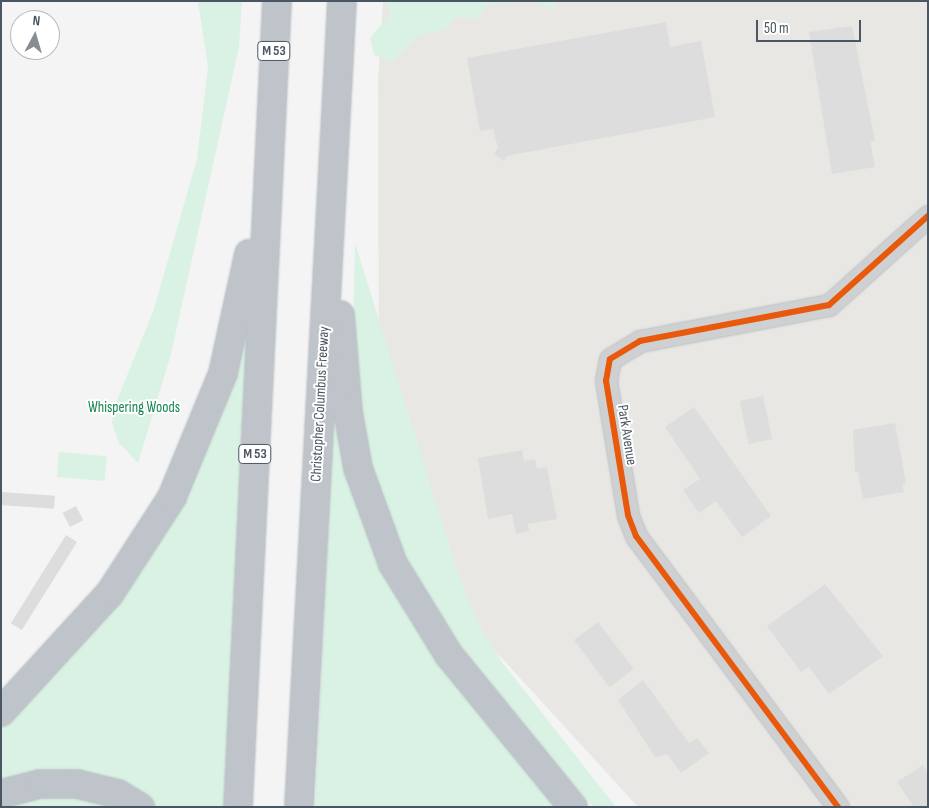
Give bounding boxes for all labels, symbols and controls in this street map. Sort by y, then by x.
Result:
north arrow [10,10,60,60]
scale bar [759,10,864,42]
text: N [32,12,41,29]
text: 50 m [764,19,789,38]
road number: M 53 [256,40,292,62]
street label: Christopher Columbus Freeway [307,326,333,482]
park label: Whispering Woods [88,399,180,417]
street label: Park Avenue [613,403,641,467]
road number: M 53 [238,442,272,466]

